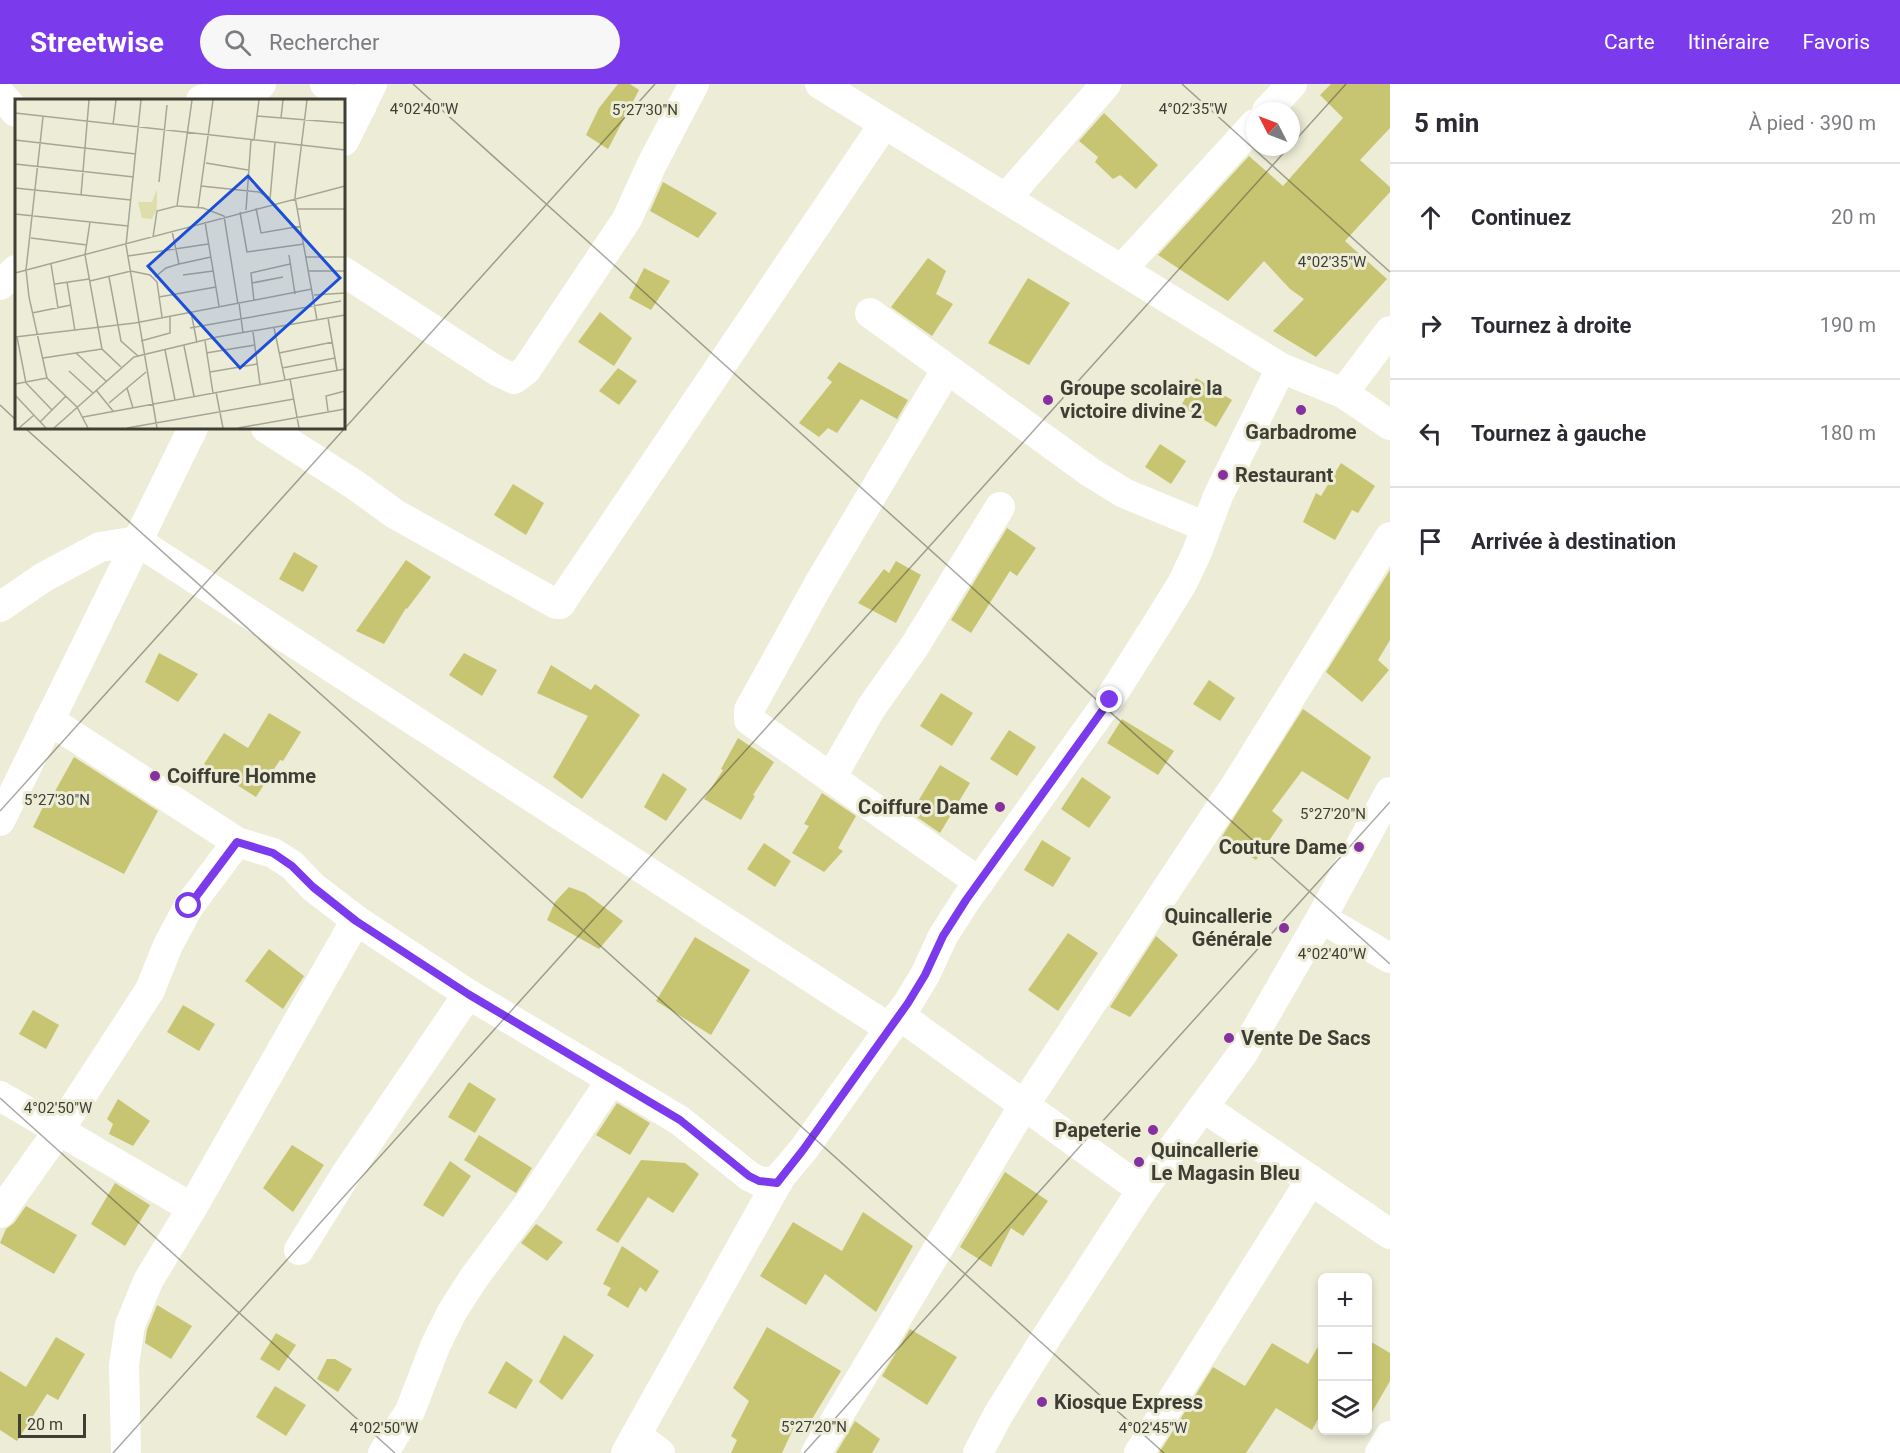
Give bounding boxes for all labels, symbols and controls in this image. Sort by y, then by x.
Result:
search box [200,15,620,69]
text: Streetwise [30,26,164,59]
icon: search [221,26,254,59]
text: Rechercher [269,30,379,55]
text: Carte [1604,30,1655,54]
text: Itinéraire [1688,30,1769,54]
text: Favoris [1802,30,1870,54]
inset map [15,99,345,429]
text: 4°02'40"W [390,100,458,118]
text: 4°02'35"W [1159,100,1227,118]
text: 5°27'30"N [612,101,678,119]
north arrow [1246,102,1300,156]
text: 5 min [1414,108,1479,138]
text: À pied · 390 m [1749,111,1876,135]
icon: ahead [1414,201,1447,234]
text: Continuez [1471,205,1571,230]
text: 20 m [1831,205,1876,229]
text: 4°02'35"W [1298,253,1366,271]
icon: right [1414,309,1447,342]
text: Tournez à droite [1471,313,1631,338]
text: 190 m [1820,313,1876,337]
place label: Groupe scolaire la victoire divine 2 [1060,376,1223,423]
marker: Groupe scolaire la victoire divine 2 [1041,393,1055,407]
marker: Garbadrome [1294,403,1308,417]
icon: left [1414,417,1447,450]
place label: Garbadrome [1245,420,1357,444]
text: Tournez à gauche [1471,421,1646,446]
text: 180 m [1820,421,1876,445]
place label: Restaurant [1235,463,1333,487]
marker: Restaurant [1216,468,1230,482]
icon: arrive [1414,525,1447,558]
text: Arrivée à destination [1471,529,1676,554]
route end [1096,686,1122,712]
place label: Coiffure Homme [167,764,316,788]
marker: Coiffure Homme [148,769,162,783]
text: 5°27'30"N [24,791,90,809]
place label: Coiffure Dame [858,795,988,819]
marker: Coiffure Dame [993,800,1007,814]
text: 5°27'20"N [1300,805,1366,823]
place label: Couture Dame [1219,835,1347,859]
marker: Couture Dame [1352,840,1366,854]
route start [175,892,201,918]
place label: Quincallerie Générale [1165,904,1272,951]
marker: Quincallerie Générale [1277,921,1291,935]
text: 4°02'40"W [1298,945,1366,963]
place label: Vente De Sacs [1241,1026,1371,1050]
marker: Vente De Sacs [1222,1031,1236,1045]
text: 4°02'50"W [24,1099,92,1117]
place label: Papeterie [1054,1118,1141,1142]
marker: Papeterie [1146,1123,1160,1137]
place label: Quincallerie Le Magasin Bleu [1151,1138,1300,1185]
marker: Quincallerie Le Magasin Bleu [1132,1155,1146,1169]
map controls [1318,1273,1372,1435]
button: + [1318,1273,1372,1327]
button: − [1318,1327,1372,1381]
button: layers [1318,1381,1372,1435]
place label: Kiosque Express [1054,1390,1203,1414]
marker: Kiosque Express [1035,1395,1049,1409]
scale bar [18,1411,86,1438]
text: 20 m [27,1415,63,1434]
text: 5°27'20"N [781,1418,847,1436]
text: 4°02'50"W [350,1419,418,1437]
text: 4°02'45"W [1119,1419,1187,1437]

